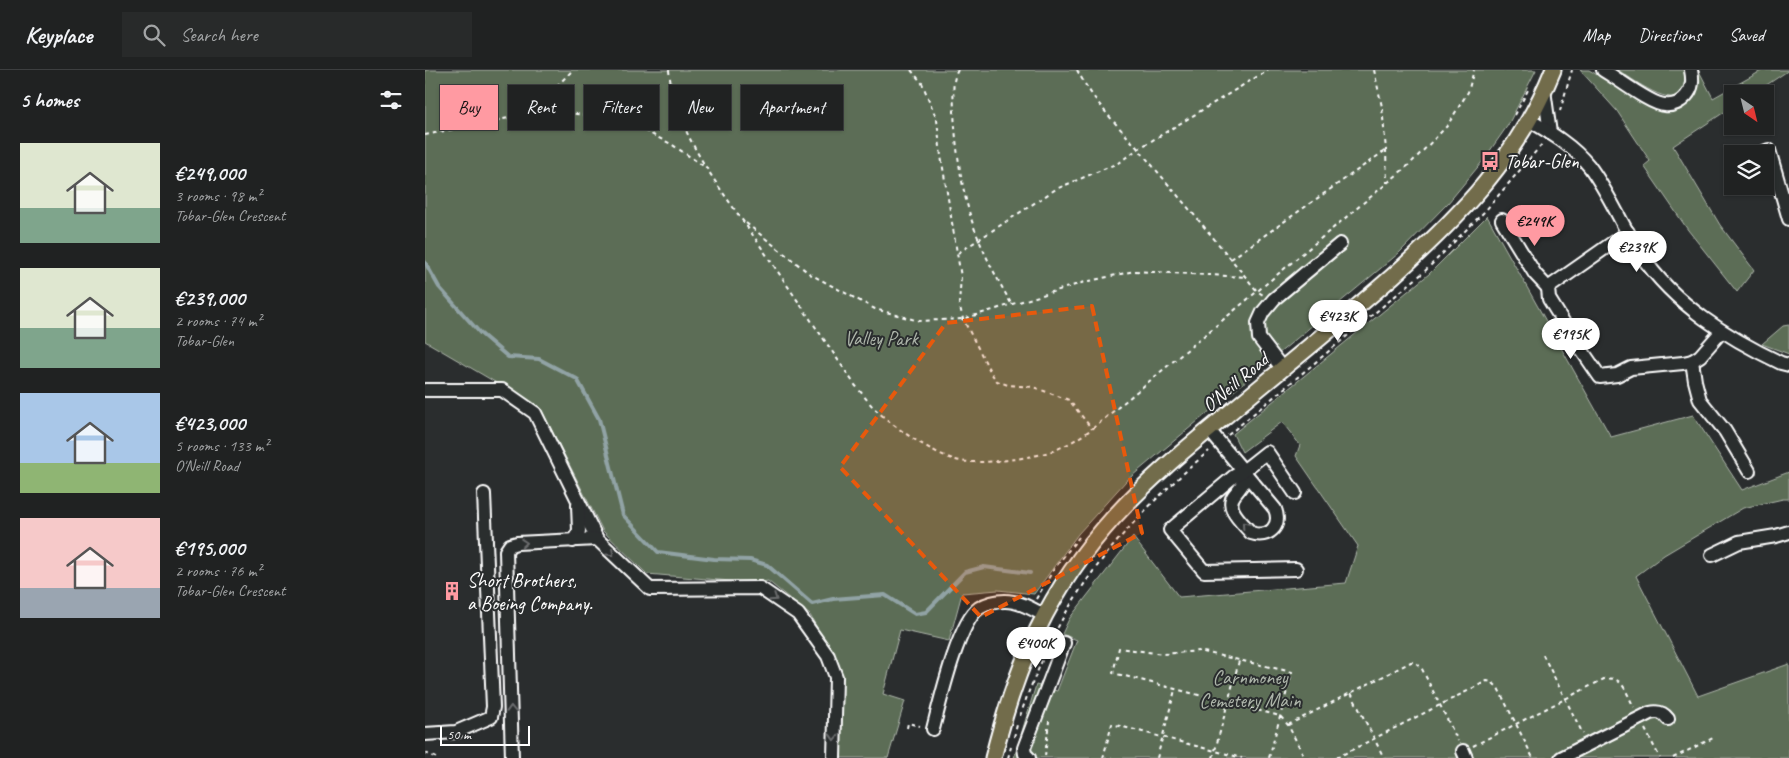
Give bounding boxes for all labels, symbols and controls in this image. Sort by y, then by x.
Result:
search box [122,12,472,57]
text: Keyplace [25,20,92,50]
icon: search [140,21,168,49]
text: Search here [180,23,258,47]
text: Map [1583,24,1610,46]
text: Directions [1638,24,1701,46]
text: Saved [1729,24,1764,46]
chip: Buy [440,85,498,130]
chip: Rent [508,85,574,130]
chip: Filters [584,85,659,130]
chip: New [669,85,731,130]
chip: Apartment [741,85,843,130]
north arrow [1724,85,1774,135]
map controls [1724,85,1774,195]
icon: filters [377,86,405,114]
text: 5 homes [20,87,79,113]
button: layers [1724,145,1774,195]
place label: Tobar-Glen [1505,149,1580,174]
bus stop icon: Tobar-Glen [1479,150,1501,172]
text: €249,000 [175,160,245,186]
icon: home [60,163,120,223]
text: 3 rooms · 98 m² [175,186,261,206]
pin: €249K [1500,204,1570,247]
text: Tobar-Glen Crescent [175,206,285,226]
text: €249K [1517,211,1553,231]
pin: €239K [1602,230,1672,273]
text: €239K [1619,237,1655,257]
text: €239,000 [175,285,245,311]
icon: home [60,288,120,348]
pin: €423K [1303,300,1373,342]
text: €423K [1320,306,1356,326]
text: 2 rooms · 74 m² [175,311,261,331]
pin: €195K [1536,318,1606,360]
text: €195K [1553,324,1589,344]
park label: Valley Park [844,326,920,351]
text: Tobar-Glen [175,331,234,351]
street label: O'Neill Road [1197,345,1276,418]
text: €423,000 [175,410,245,436]
icon: home [60,413,120,473]
text: 5 rooms · 133 m² [175,436,269,456]
text: O'Neill Road [175,456,239,476]
one-way arrow [1242,522,1251,531]
text: €195,000 [175,535,245,561]
icon: home [60,538,120,598]
one-way arrow [520,538,528,549]
one-way arrow [606,547,615,556]
text: 2 rooms · 76 m² [175,561,261,581]
place label: Short Brothers, a Boeing Company. [467,568,592,616]
building icon: Short Brothers, a Boeing Company. [441,580,463,602]
text: Tobar-Glen Crescent [175,581,285,601]
one-way arrow [768,592,778,601]
pin: €400K [1001,626,1071,669]
text: €400K [1018,633,1054,653]
park label: Carnmoney Cemetery Main [1199,665,1302,713]
one-way arrow [505,705,516,713]
scale bar [440,723,530,746]
text: 50 m [447,726,471,743]
one-way arrow [829,733,840,741]

